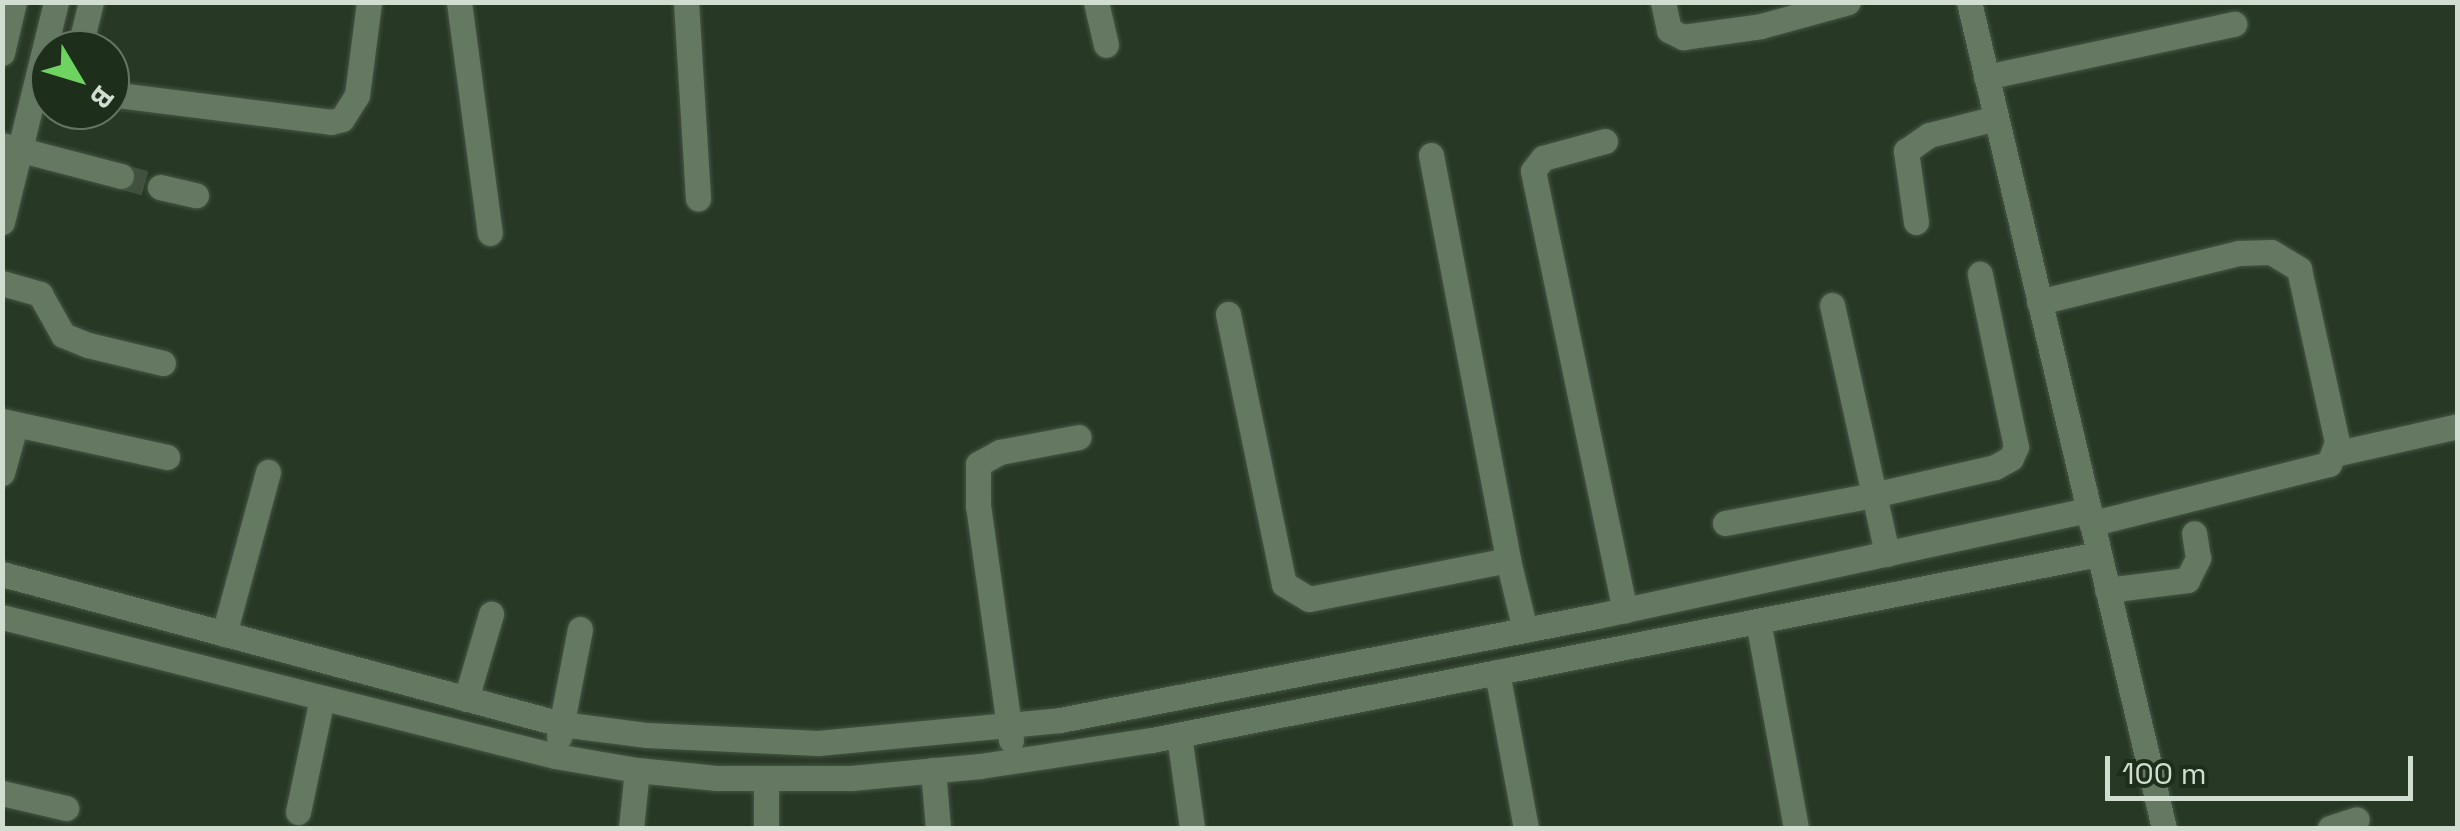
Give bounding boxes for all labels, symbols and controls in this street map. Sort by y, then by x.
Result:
north arrow [30,30,130,130]
text: B [82,79,122,116]
scale bar [2110,736,2418,798]
text: 100 m [2122,754,2207,793]

